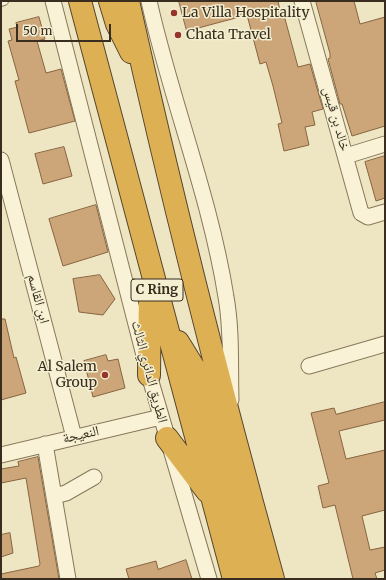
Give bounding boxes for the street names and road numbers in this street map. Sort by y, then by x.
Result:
street label: خالد بن قيس [319,85,353,153]
street label: ابن القاسم [23,272,53,326]
road number: C Ring [131,279,183,301]
street label: الطريق الدائري الثالث [127,319,171,425]
street label: النعيجة [61,423,101,447]

